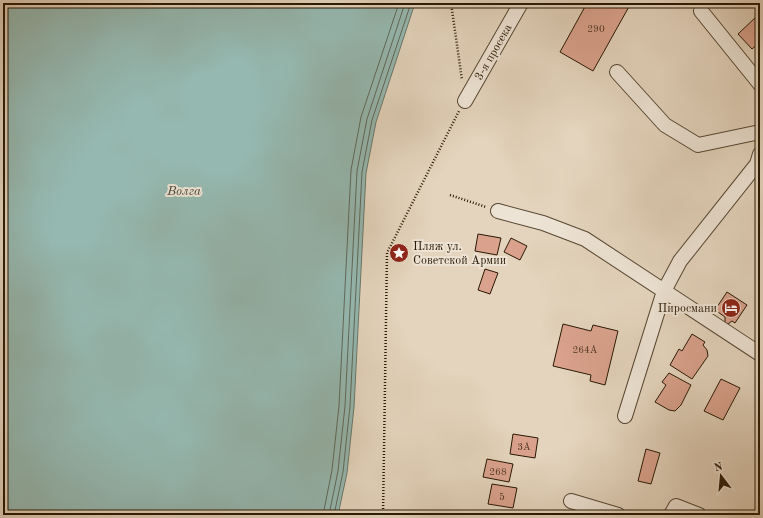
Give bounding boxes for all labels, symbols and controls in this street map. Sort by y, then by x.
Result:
street label: 3-я просека [473,22,515,83]
house number: 290 [587,24,605,34]
water label: Волга [166,185,201,198]
place label: Пляж ул. Советской Армии [413,241,506,267]
place icon: Пляж ул. Советской Армии [388,242,410,264]
hotel icon: Пиросмани [720,297,742,319]
place label: Пиросмани [658,303,717,315]
house number: 264А [572,345,598,355]
house number: 3А [517,442,531,452]
north arrow [701,456,741,496]
text: N [713,461,725,474]
house number: 268 [489,467,507,477]
house number: 5 [499,492,505,502]

